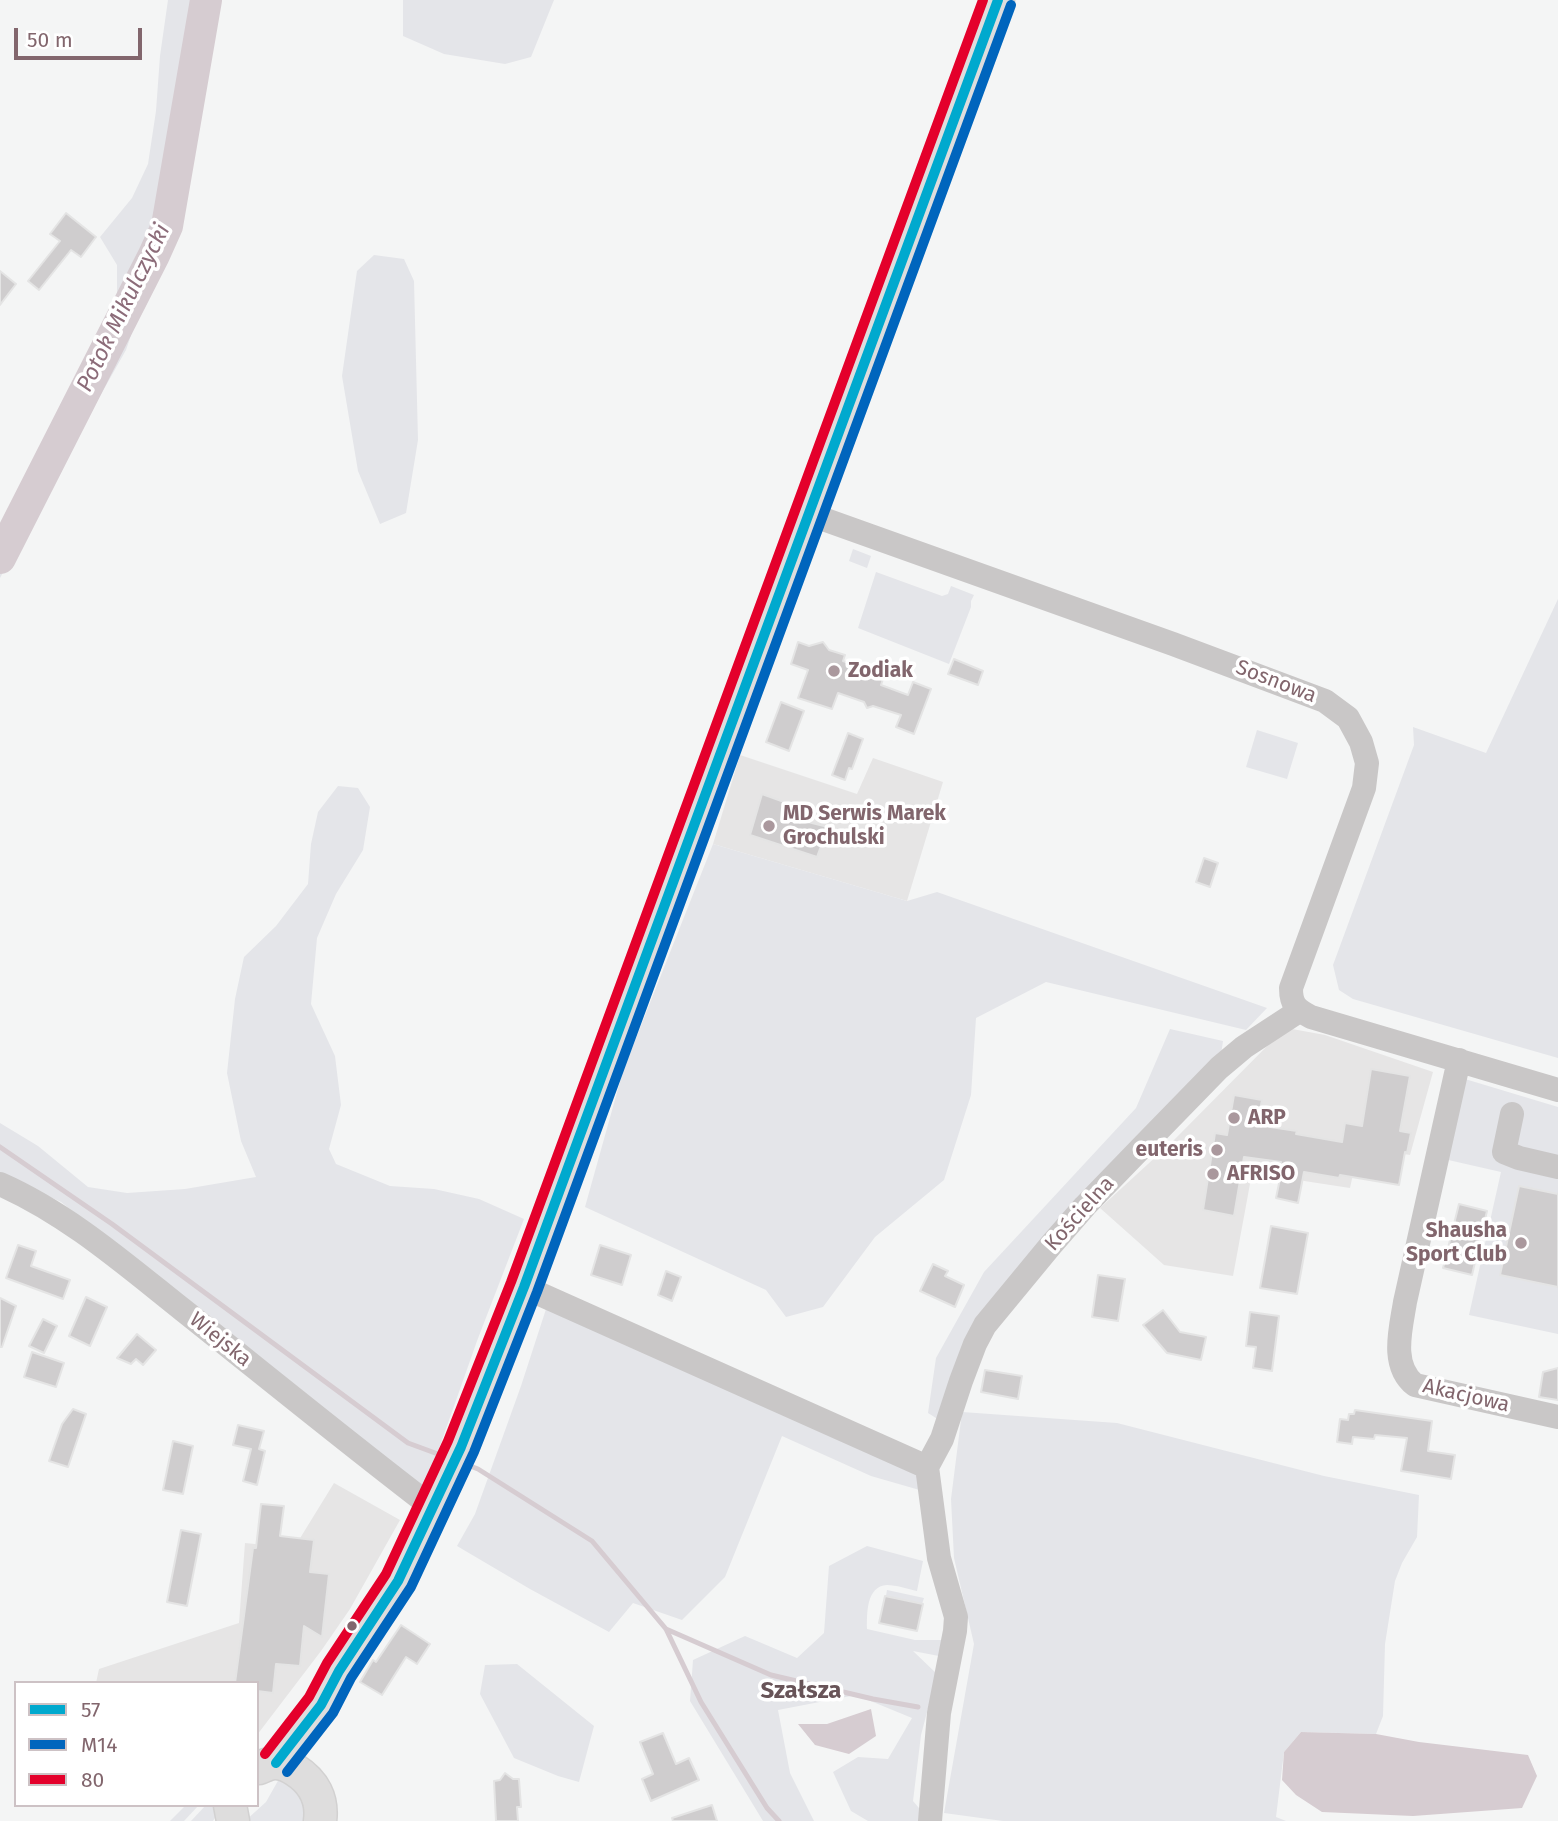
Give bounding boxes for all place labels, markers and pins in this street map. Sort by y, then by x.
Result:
place label: Zodiak [848,658,913,684]
marker: Zodiak [826,663,842,679]
place label: MD Serwis Marek Grochulski [783,801,946,851]
marker: MD Serwis Marek Grochulski [761,818,777,834]
place label: ARP [1248,1105,1286,1131]
marker: ARP [1226,1110,1242,1126]
place label: euteris [1136,1137,1203,1163]
marker: euteris [1209,1142,1225,1158]
place label: AFRISO [1227,1161,1295,1187]
marker: AFRISO [1205,1166,1221,1182]
place label: Shausha Sport Club [1406,1218,1507,1268]
marker: Shausha Sport Club [1513,1235,1529,1251]
unlabelled marker [345,1619,359,1633]

